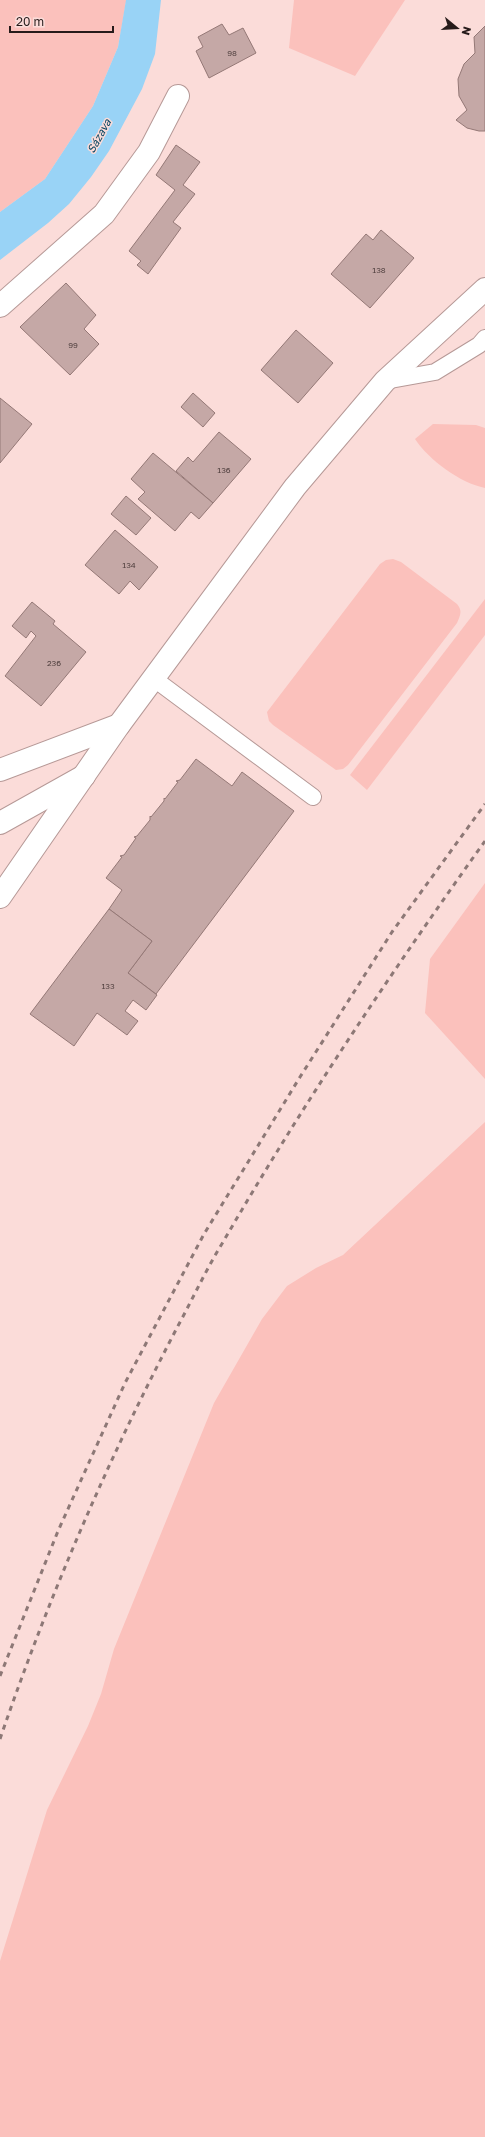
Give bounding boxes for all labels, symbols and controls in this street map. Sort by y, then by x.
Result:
scale bar [10,8,113,34]
north arrow [437,8,477,48]
text: 20 m [16,14,44,29]
text: N [460,25,474,37]
house number: 98 [227,48,237,58]
water label: Sázava [84,116,114,155]
house number: 138 [372,265,386,275]
house number: 99 [68,340,78,350]
house number: 136 [217,465,231,475]
house number: 134 [122,560,136,570]
house number: 236 [47,658,61,668]
house number: 133 [101,981,115,991]

